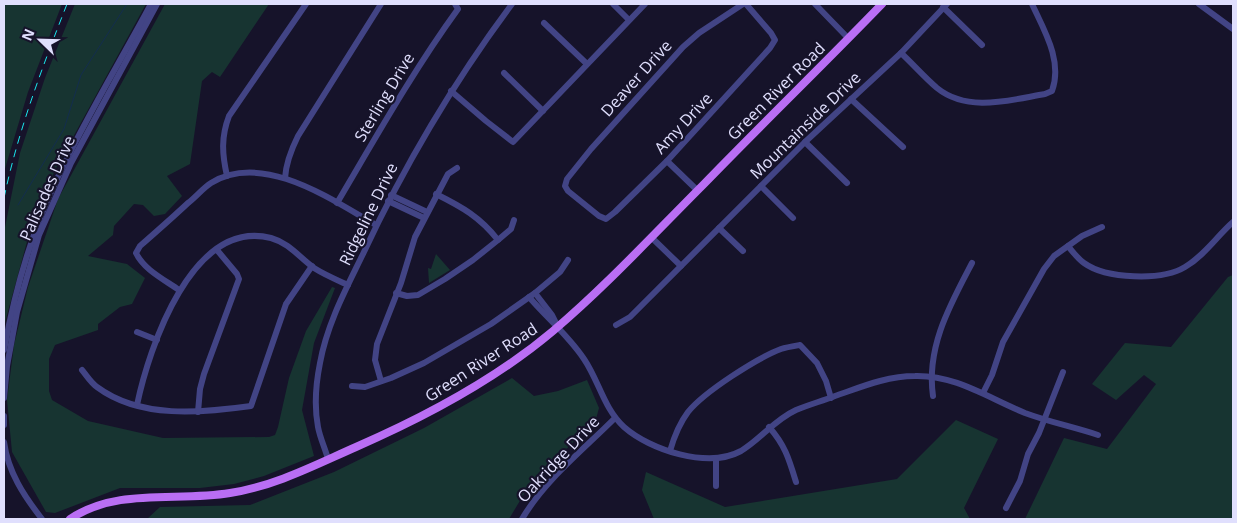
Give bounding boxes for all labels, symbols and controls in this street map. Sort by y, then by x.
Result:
north arrow [15,15,65,65]
text: N [17,26,39,44]
street label: Deaver Drive [596,35,676,121]
street label: Green River Road [722,37,830,145]
street label: Sterling Drive [349,49,419,145]
street label: Mountainside Drive [745,66,865,184]
street label: Amy Drive [649,88,717,158]
street label: Palisades Drive [14,132,80,244]
street label: Ridgeline Drive [334,159,402,269]
street label: Green River Road [421,317,541,407]
street label: Oakridge Drive [512,411,604,507]

